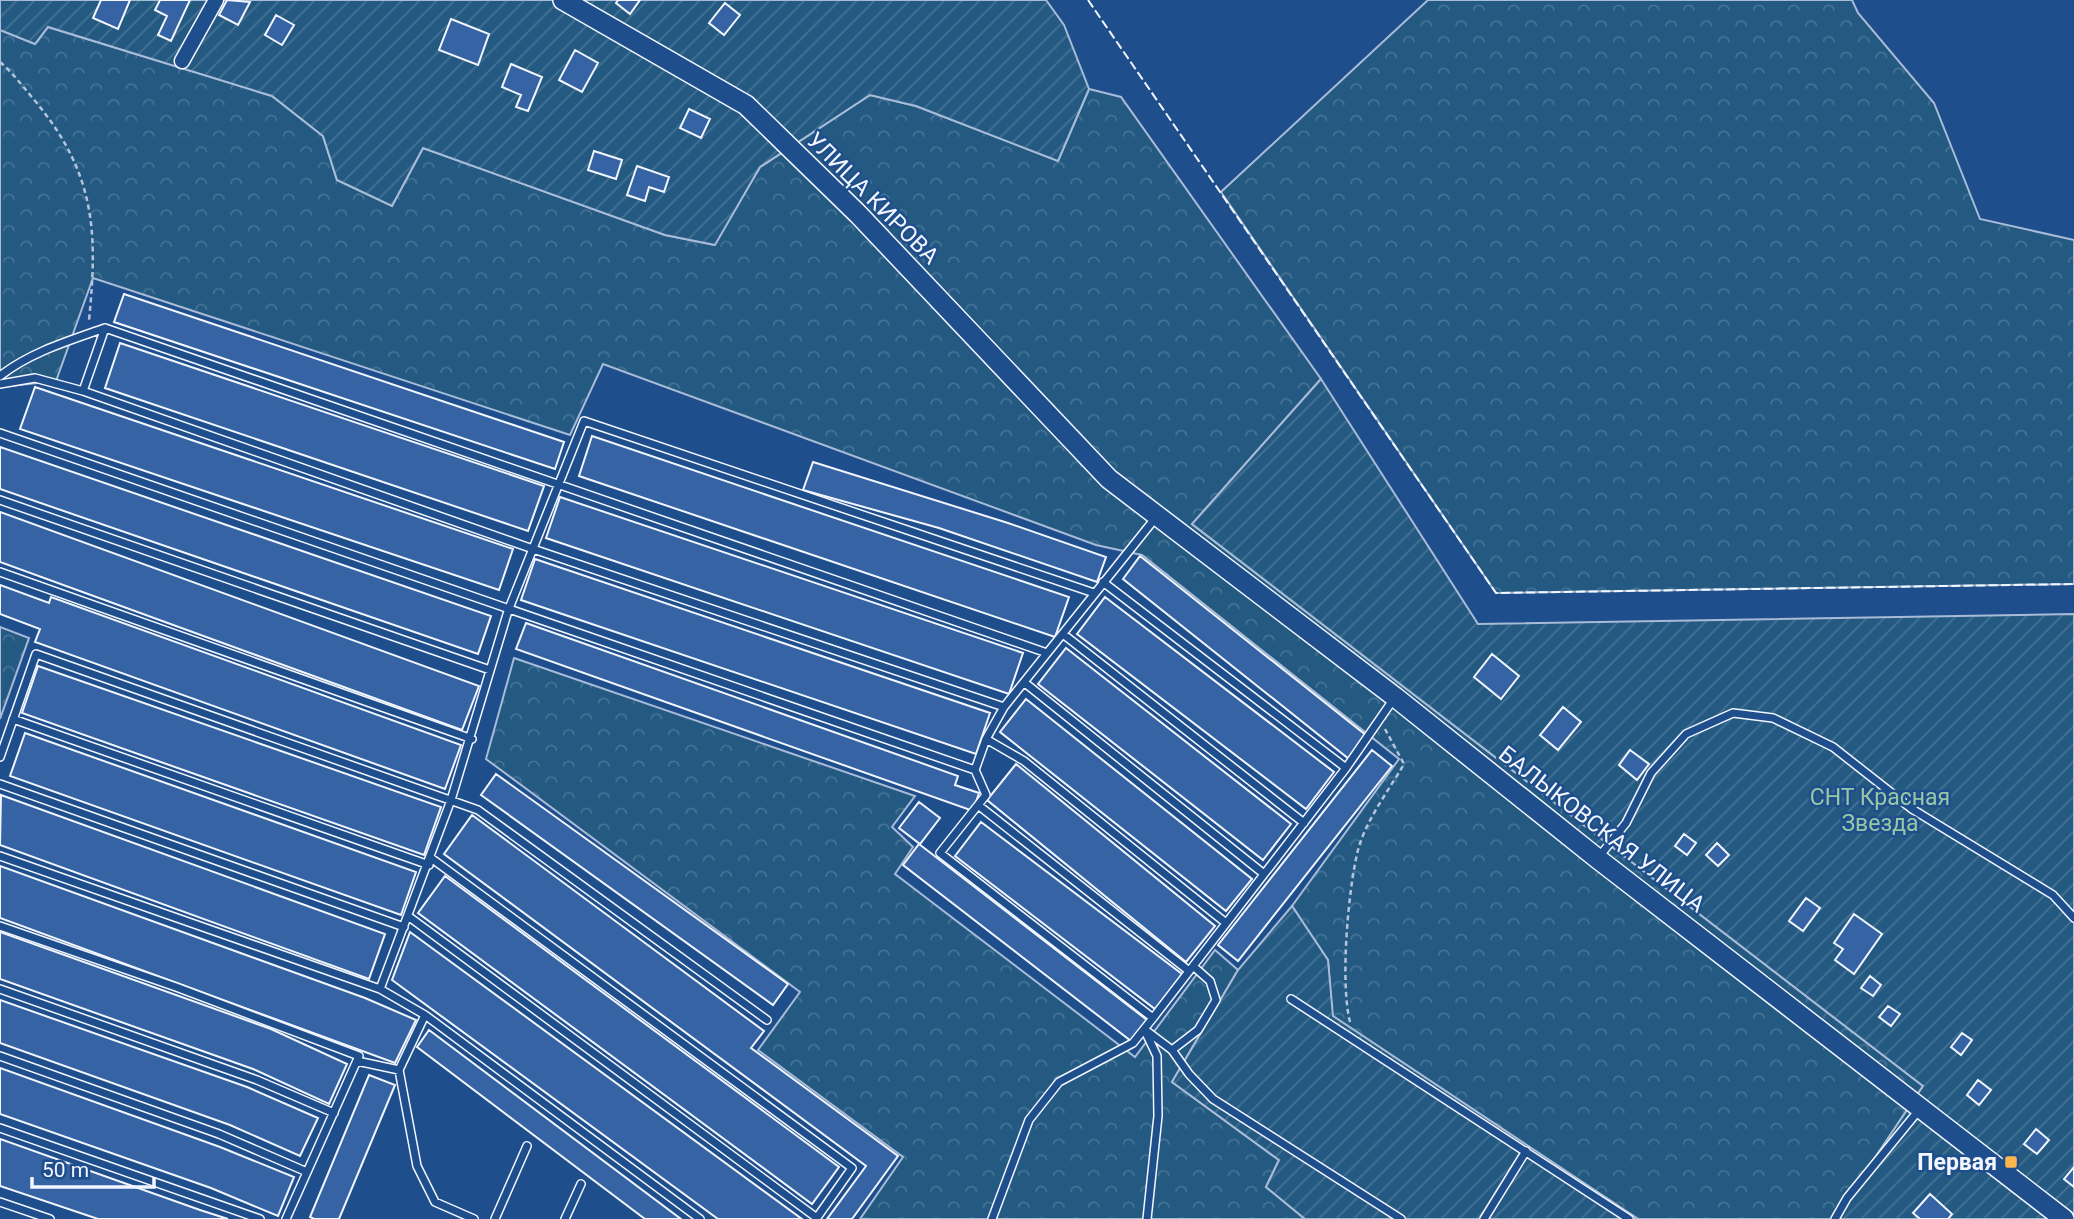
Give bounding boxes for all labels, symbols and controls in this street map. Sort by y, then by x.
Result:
street label: УЛИЦА КИРОВА [801,127,944,270]
street label: БАЛЫКОВСКАЯ УЛИЦА [1493,741,1710,918]
park label: СНТ Красная Звезда [1810,784,1950,837]
scale bar [32,1146,154,1190]
place label: Первая [1917,1149,1997,1176]
marker: Первая [2003,1154,2019,1170]
text: 50 m [42,1158,89,1182]

